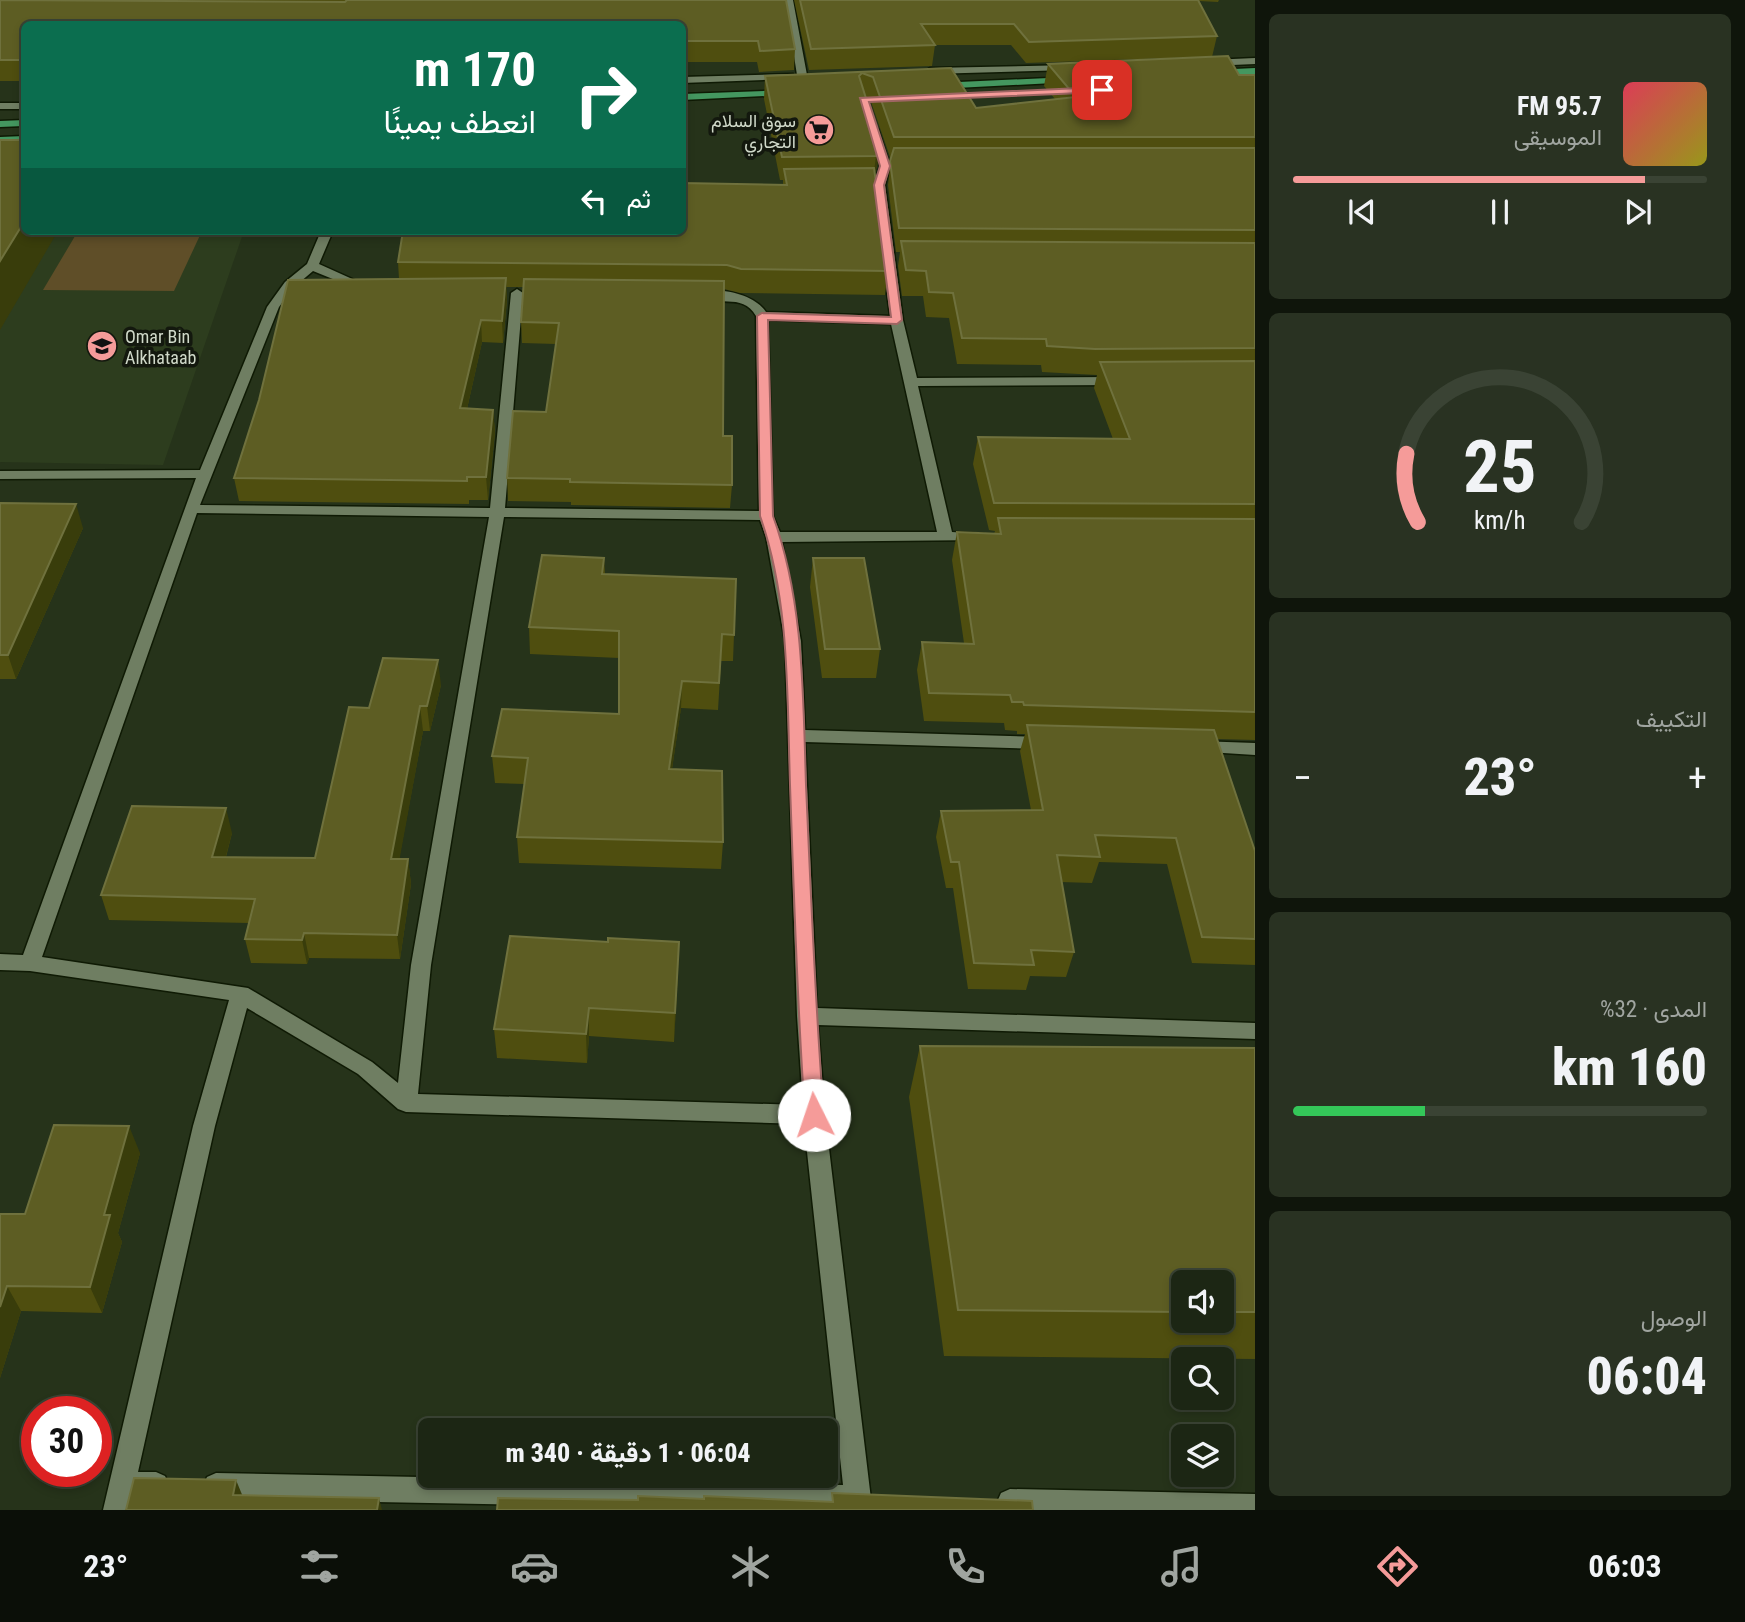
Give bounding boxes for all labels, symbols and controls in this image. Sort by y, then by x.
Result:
text: 170 m [414,41,536,98]
icon: right [560,49,651,140]
pin [1072,60,1132,120]
icon: arrive [1083,71,1121,109]
text: 95.7 FM [1517,91,1602,121]
text: انعطف يمينًا [383,103,536,141]
place label: سوق السلام التجاري [711,110,796,157]
supermarket icon: سوق السلام التجاري [802,113,836,147]
text: الموسيقى [1514,124,1602,151]
icon: left [575,182,613,220]
text: ثم [627,184,651,214]
icon: previous [1343,193,1381,231]
icon: pause [1481,193,1519,231]
icon: next [1619,193,1657,231]
place label: Omar Bin Alkhataab [125,326,197,368]
school or university icon: Omar Bin Alkhataab [85,329,119,363]
text: 25 [1463,424,1537,510]
text: km/h [1474,506,1526,535]
text: التكييف [1636,706,1707,733]
text: 23° [1463,747,1537,808]
text: − [1293,756,1312,800]
text: + [1688,756,1707,800]
text: المدى · 32% [1600,996,1707,1023]
text: 160 km [1552,1037,1707,1098]
position arrow [777,1078,851,1152]
map controls [1171,1270,1234,1487]
button: sound [1171,1270,1234,1333]
text: الوصول [1641,1305,1707,1332]
text: 06:04 [1587,1346,1707,1407]
button: search [1171,1347,1234,1410]
speed limit sign: 30 [21,1396,112,1487]
button: layers [1171,1424,1234,1487]
text: 06:04 · 1 دقيقة · 340 m [505,1438,751,1468]
icon: filters [295,1542,344,1591]
icon: car [510,1542,559,1591]
icon: climate [726,1542,775,1591]
icon: phone [941,1542,990,1591]
icon: music [1157,1542,1206,1591]
icon: directions [1373,1542,1422,1591]
text: 23° [83,1547,128,1585]
text: 06:03 [1588,1547,1662,1585]

